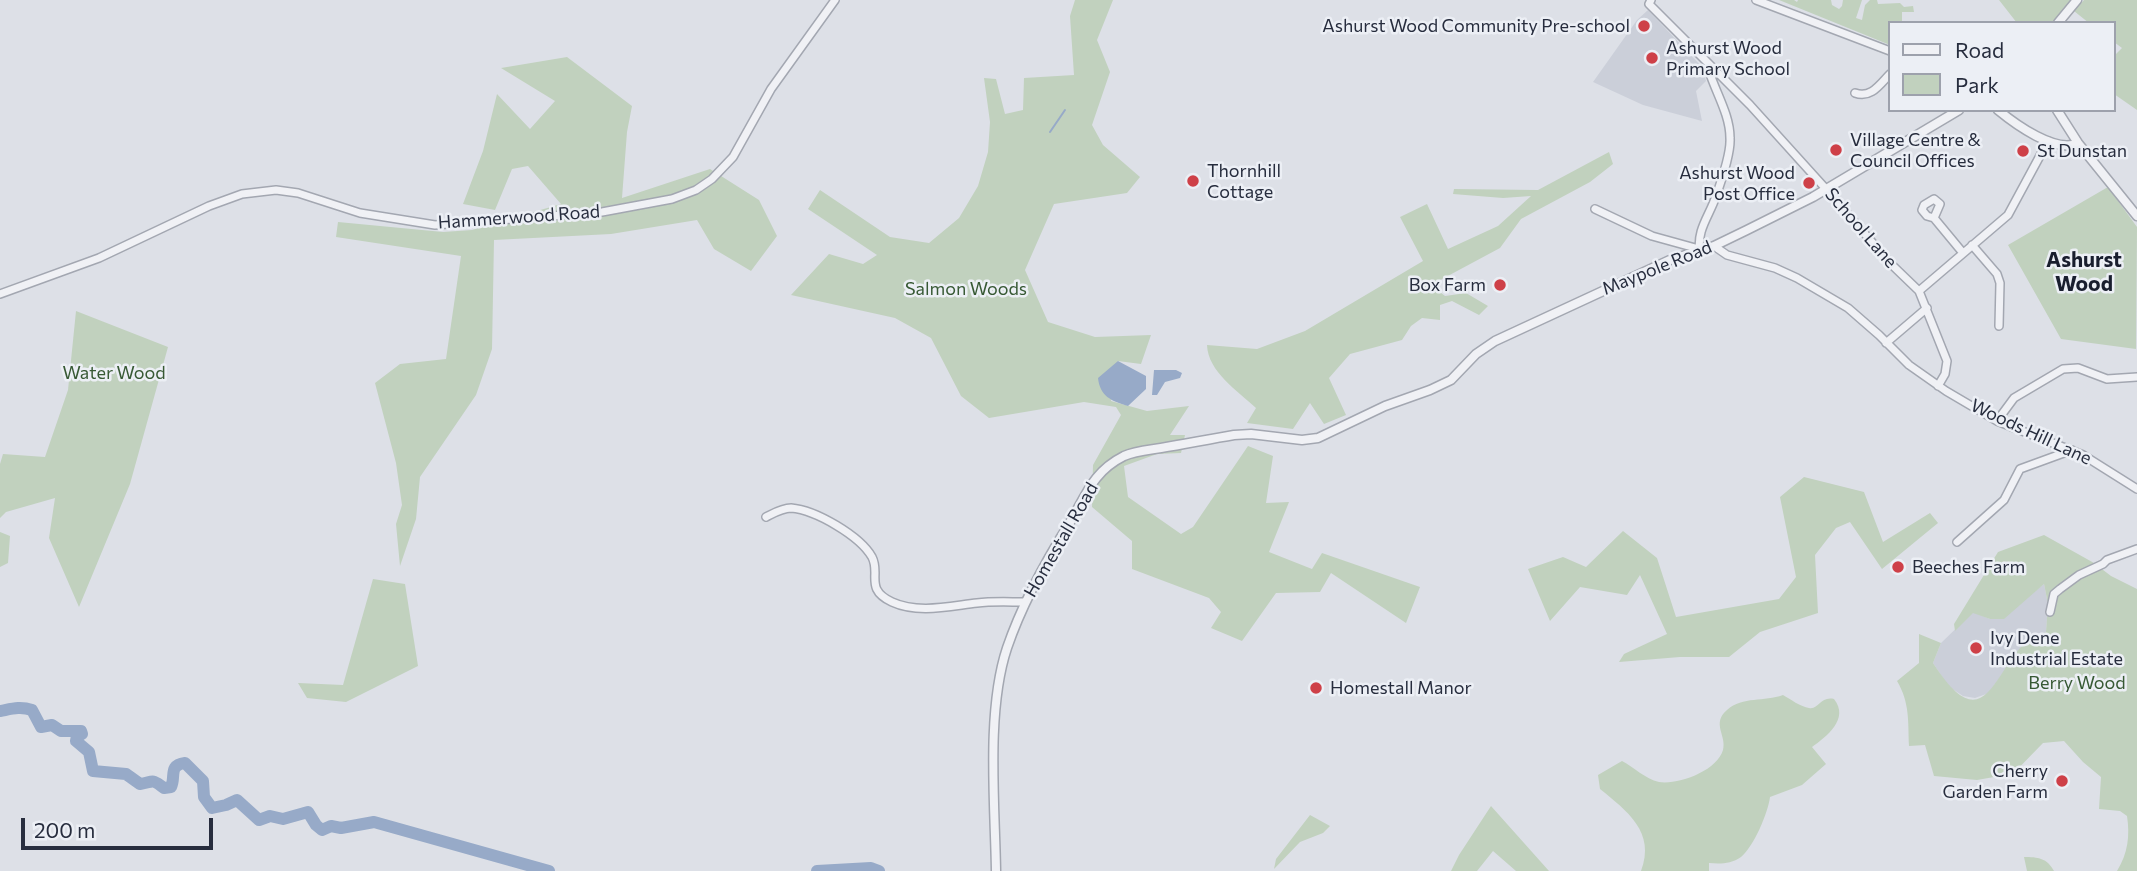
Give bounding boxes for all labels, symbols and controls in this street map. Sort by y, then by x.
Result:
place label: Ashurst Wood Community Pre-school [1322,15,1630,37]
marker: Ashurst Wood Community Pre-school [1636,18,1652,34]
legend [1888,21,2116,112]
place label: Ashurst Wood Primary School [1666,37,1790,80]
text: Road [1955,37,2004,62]
marker: Ashurst Wood Primary School [1644,50,1660,66]
text: Park [1955,72,1999,97]
place label: Village Centre & Council Offices [1850,129,1981,172]
place label: St Dunstan [2037,140,2127,162]
marker: Village Centre & Council Offices [1828,142,1844,158]
marker: St Dunstan [2015,143,2031,159]
place label: Thornhill Cottage [1207,160,1281,202]
place label: Ashurst Wood Post Office [1679,162,1795,204]
marker: Thornhill Cottage [1185,173,1201,189]
marker: Ashurst Wood Post Office [1801,175,1817,191]
street label: School Lane [1820,184,1902,272]
street label: Hammerwood Road [437,201,601,233]
street label: Maypole Road [1599,236,1715,300]
district label: Ashurst Wood [2046,247,2122,297]
place label: Box Farm [1409,274,1486,296]
marker: Box Farm [1492,277,1508,293]
park label: Salmon Woods [905,278,1027,300]
park label: Water Wood [62,362,166,384]
street label: Woods Hill Lane [1967,395,2095,469]
street label: Homestall Road [1019,479,1103,601]
place label: Beeches Farm [1912,556,2025,578]
marker: Beeches Farm [1890,559,1906,575]
place label: Ivy Dene Industrial Estate [1990,627,2123,670]
marker: Ivy Dene Industrial Estate [1968,640,1984,656]
park label: Berry Wood [2028,672,2126,694]
place label: Homestall Manor [1330,677,1472,699]
marker: Homestall Manor [1308,680,1324,696]
place label: Cherry Garden Farm [1943,760,2048,802]
marker: Cherry Garden Farm [2054,773,2070,789]
scale bar [24,804,217,848]
text: 200 m [34,817,95,842]

